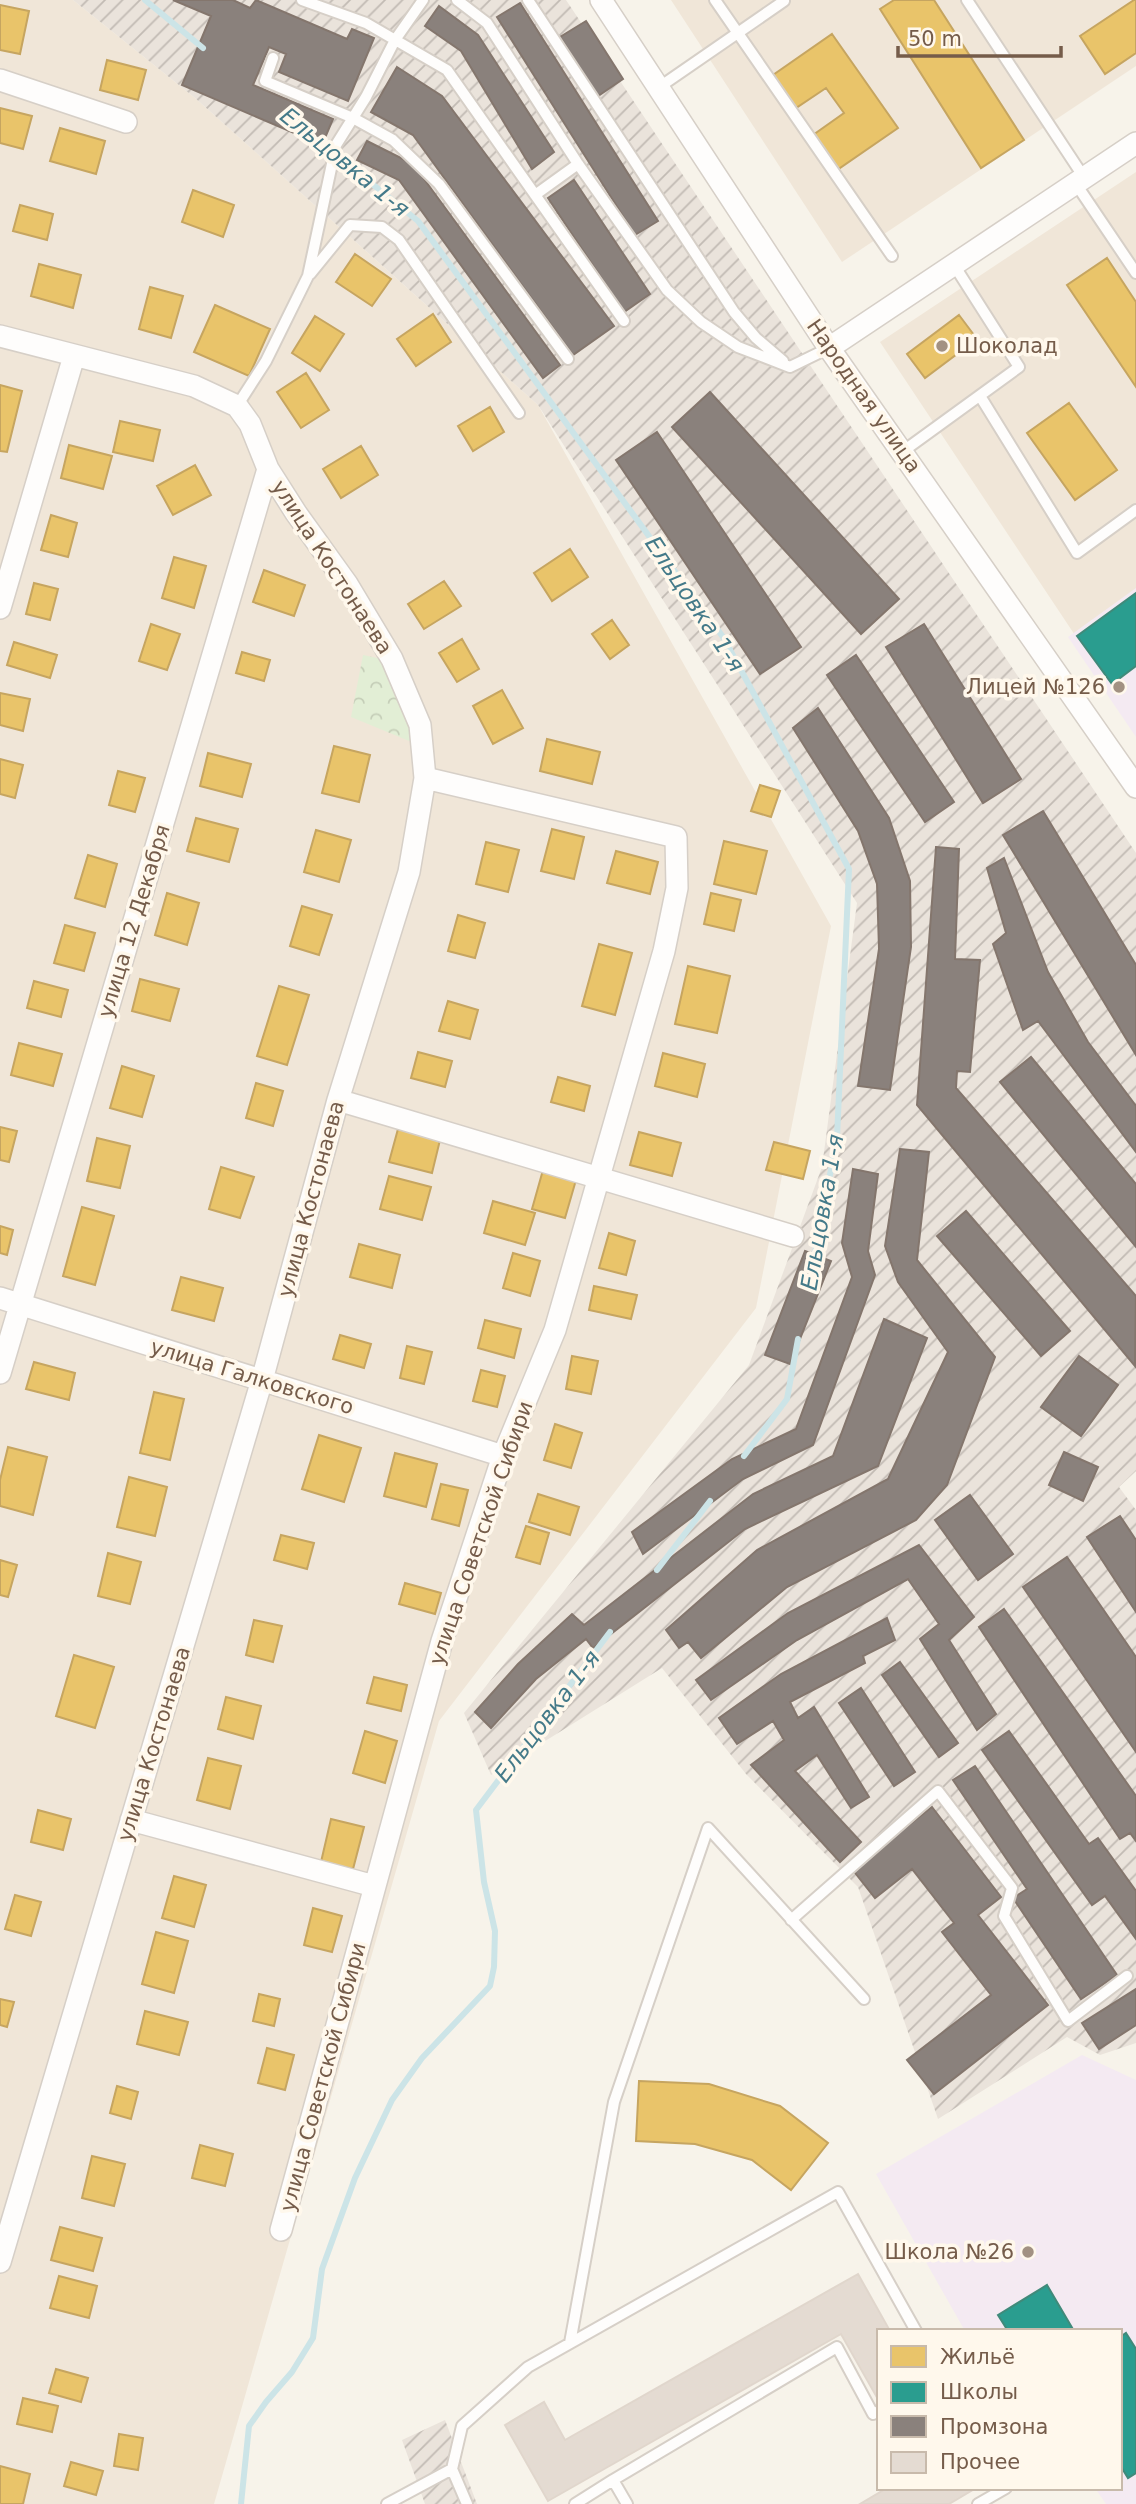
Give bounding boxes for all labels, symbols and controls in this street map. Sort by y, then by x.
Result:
scale bar [898,14,1061,58]
text: 50 m [908,27,962,51]
water label: Ельцовка 1-я [275,102,415,222]
street label: Народная улица [802,315,926,477]
place label: Шоколад [956,334,1058,358]
marker: Шоколад [934,338,950,354]
street label: улица Костонаева [267,476,397,658]
water label: Ельцовка 1-я [640,531,750,677]
place label: Лицей №126 [966,675,1105,699]
marker: Лицей №126 [1111,679,1127,695]
street label: улица 12 Декабря [93,822,175,1020]
street label: улица Костонаева [273,1098,349,1300]
water label: Ельцовка 1-я [795,1132,849,1292]
street label: улица Галковского [147,1335,357,1419]
street label: улица Советской Сибири [424,1398,538,1668]
street label: улица Костонаева [113,1644,195,1844]
water label: Ельцовка 1-я [489,1645,605,1787]
street label: улица Советской Сибири [275,1940,371,2214]
place label: Школа №26 [884,2240,1014,2264]
marker: Школа №26 [1020,2244,1036,2260]
legend [877,2329,1122,2490]
text: Жильё [940,2345,1015,2369]
text: Школы [940,2380,1018,2404]
text: Промзона [940,2415,1048,2439]
text: Прочее [940,2450,1020,2474]

